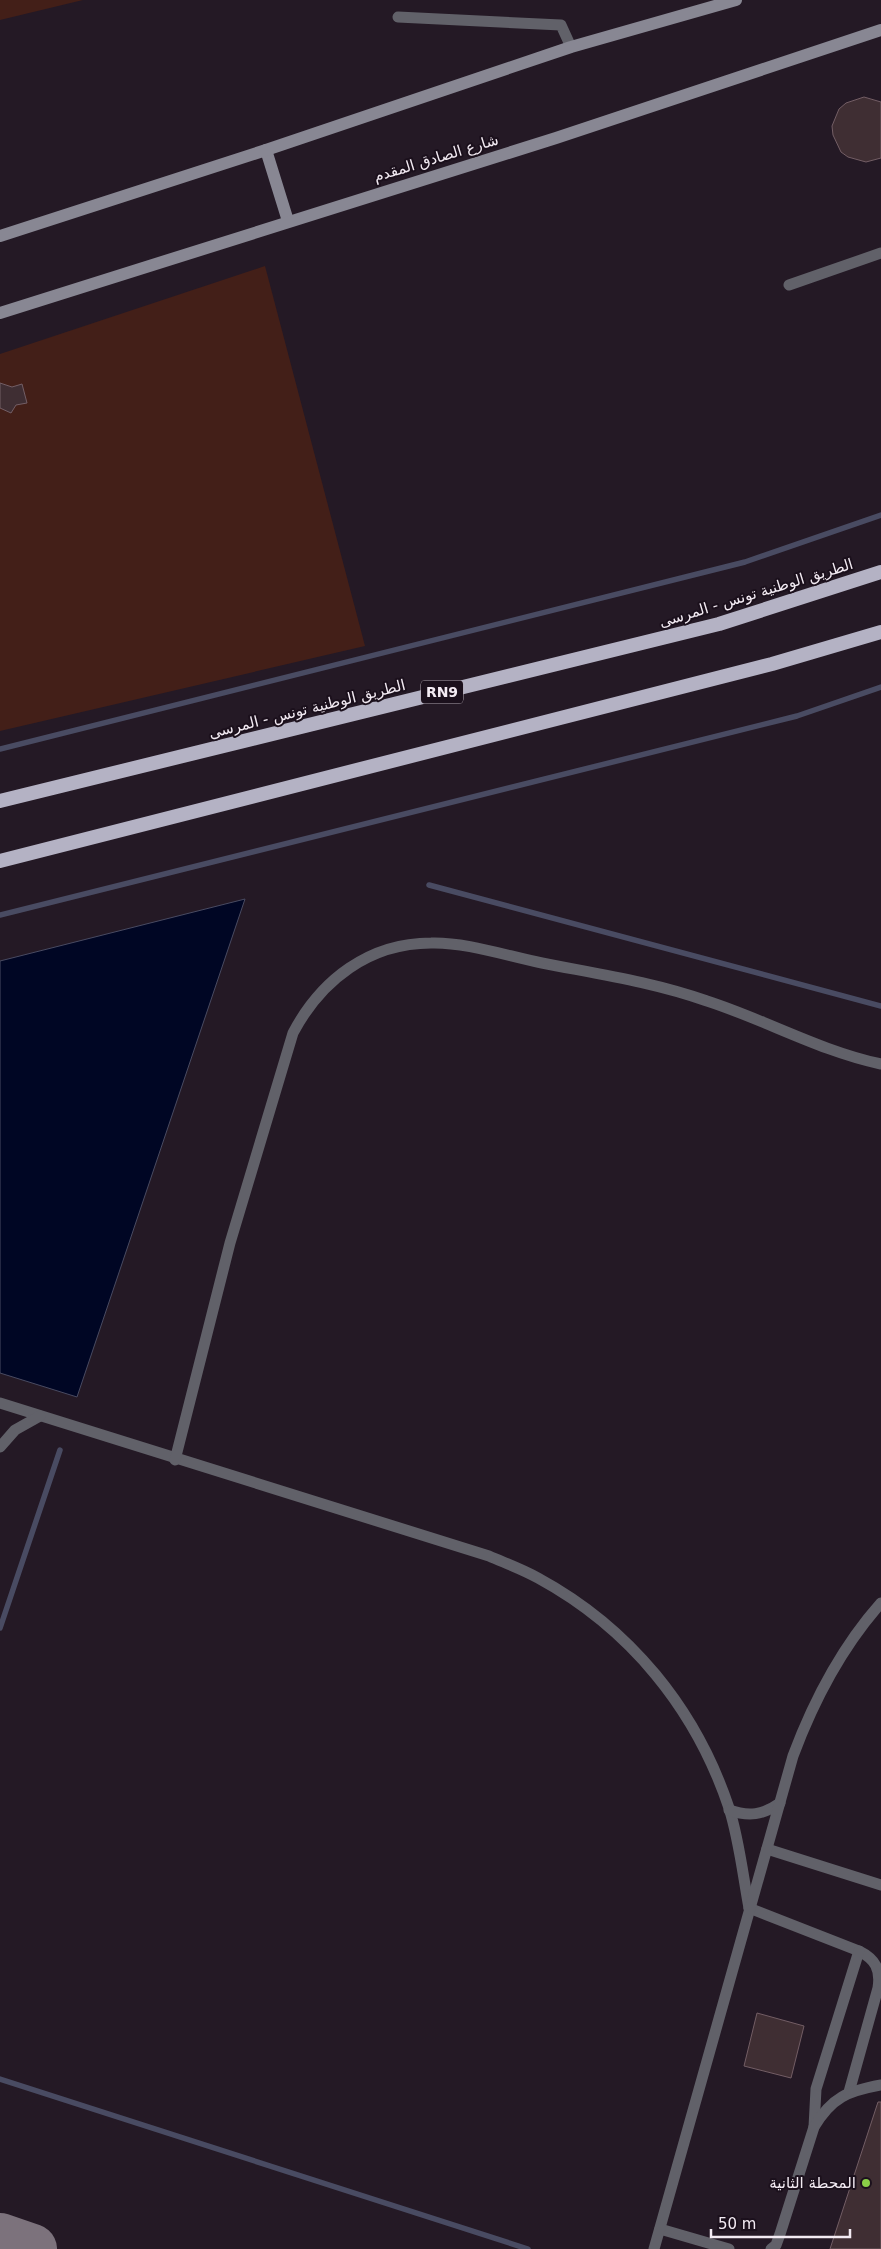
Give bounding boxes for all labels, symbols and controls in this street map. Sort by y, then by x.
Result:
street label: شارع الصادق المقدم [371,130,501,186]
street label: الطريق الوطنية تونس - المرسى [657,555,855,631]
street label: الطريق الوطنية تونس - المرسى [207,676,407,742]
road number: RN9 [421,680,463,704]
place label: المحطة الثانية [769,2174,856,2192]
marker: المحطة الثانية [860,2177,872,2189]
scale bar [711,2206,850,2238]
text: 50 m [718,2215,756,2233]

